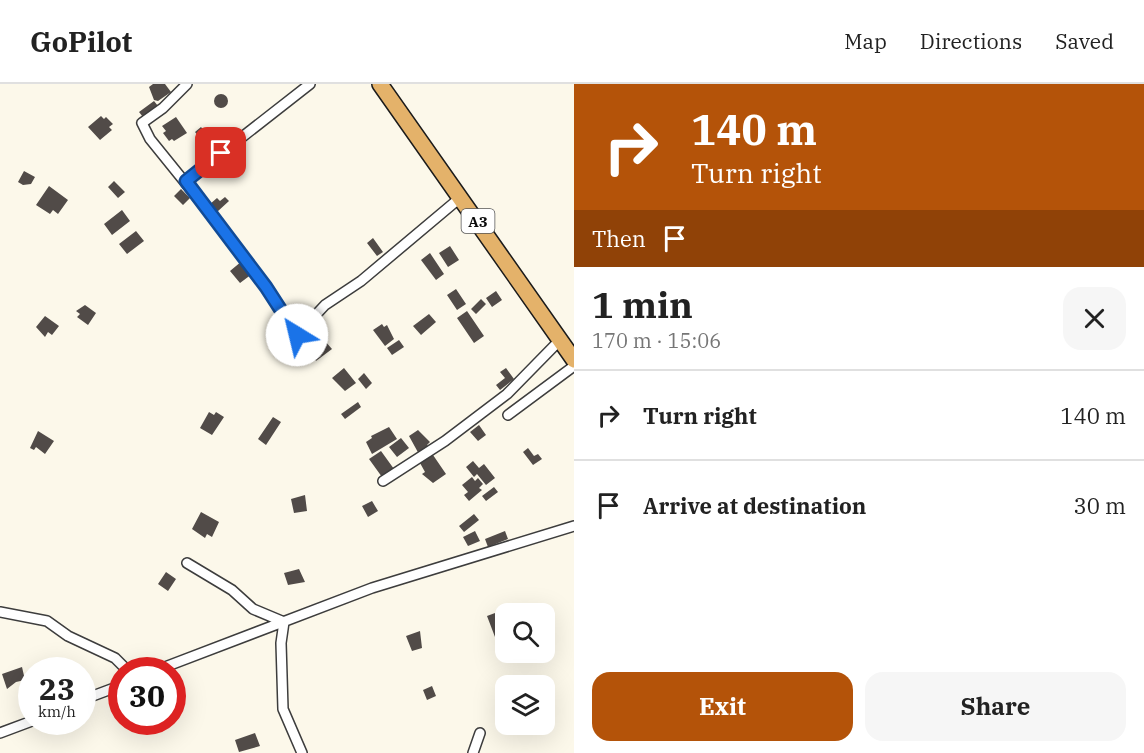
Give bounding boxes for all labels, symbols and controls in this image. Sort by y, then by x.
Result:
text: GoPilot [30,23,132,60]
text: Map [844,27,887,55]
text: Directions [920,27,1022,55]
text: Saved [1055,27,1114,55]
text: 140 m [691,102,817,157]
icon: right [592,108,670,186]
pin [195,127,246,178]
icon: arrive [204,136,237,169]
text: Turn right [691,155,822,190]
road number: A3 [462,209,494,233]
icon: arrive [658,222,691,255]
text: Then [592,224,646,253]
text: 1 min [592,281,693,328]
button: close [1063,287,1126,350]
position arrow [265,303,329,367]
text: 170 m · 15:06 [592,327,721,354]
icon: right [592,399,625,432]
text: Turn right [643,401,757,430]
text: 140 m [1060,401,1126,430]
icon: arrive [592,489,625,522]
text: Arrive at destination [643,491,866,520]
text: 30 m [1074,491,1126,520]
map controls [495,603,555,735]
button: search [495,603,555,663]
speed limit sign: 30 [108,657,186,735]
text: 23 [39,669,75,708]
button: Exit [592,672,853,741]
button: Share [865,672,1126,741]
button: layers [495,675,555,735]
text: km/h [38,702,76,721]

